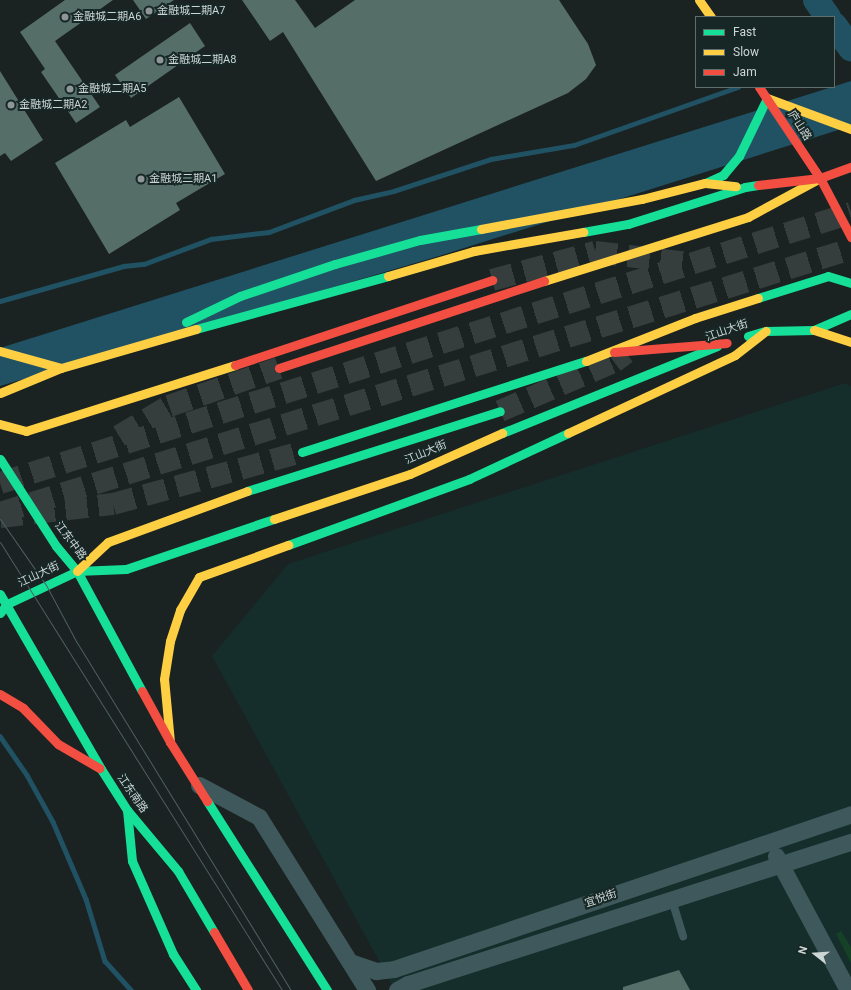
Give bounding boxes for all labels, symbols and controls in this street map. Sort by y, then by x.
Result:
place label: 金融城二期A7 [157,4,225,18]
marker: 金融城二期A7 [144,6,154,16]
place label: 金融城二期A6 [73,10,141,24]
marker: 金融城二期A6 [60,12,70,22]
legend [695,16,835,88]
text: Fast [733,25,756,39]
text: Slow [733,45,759,59]
place label: 金融城二期A8 [168,53,236,67]
marker: 金融城二期A8 [155,55,165,65]
text: Jam [733,65,757,79]
place label: 金融城二期A5 [78,82,146,96]
marker: 金融城二期A5 [65,84,75,94]
place label: 金融城二期A2 [19,98,87,112]
marker: 金融城二期A2 [6,100,16,110]
street label: 庐山路 [784,109,814,143]
place label: 金融城二期A1 [149,172,217,186]
marker: 金融城二期A1 [136,174,146,184]
street label: 江山大街 [704,318,750,344]
street label: 江山大街 [403,438,449,468]
street label: 江东中路 [51,519,89,563]
street label: 江山大街 [16,560,62,590]
street label: 江东南路 [114,772,150,816]
street label: 宜悦街 [583,887,619,911]
north arrow [795,934,835,974]
text: N [796,945,810,956]

